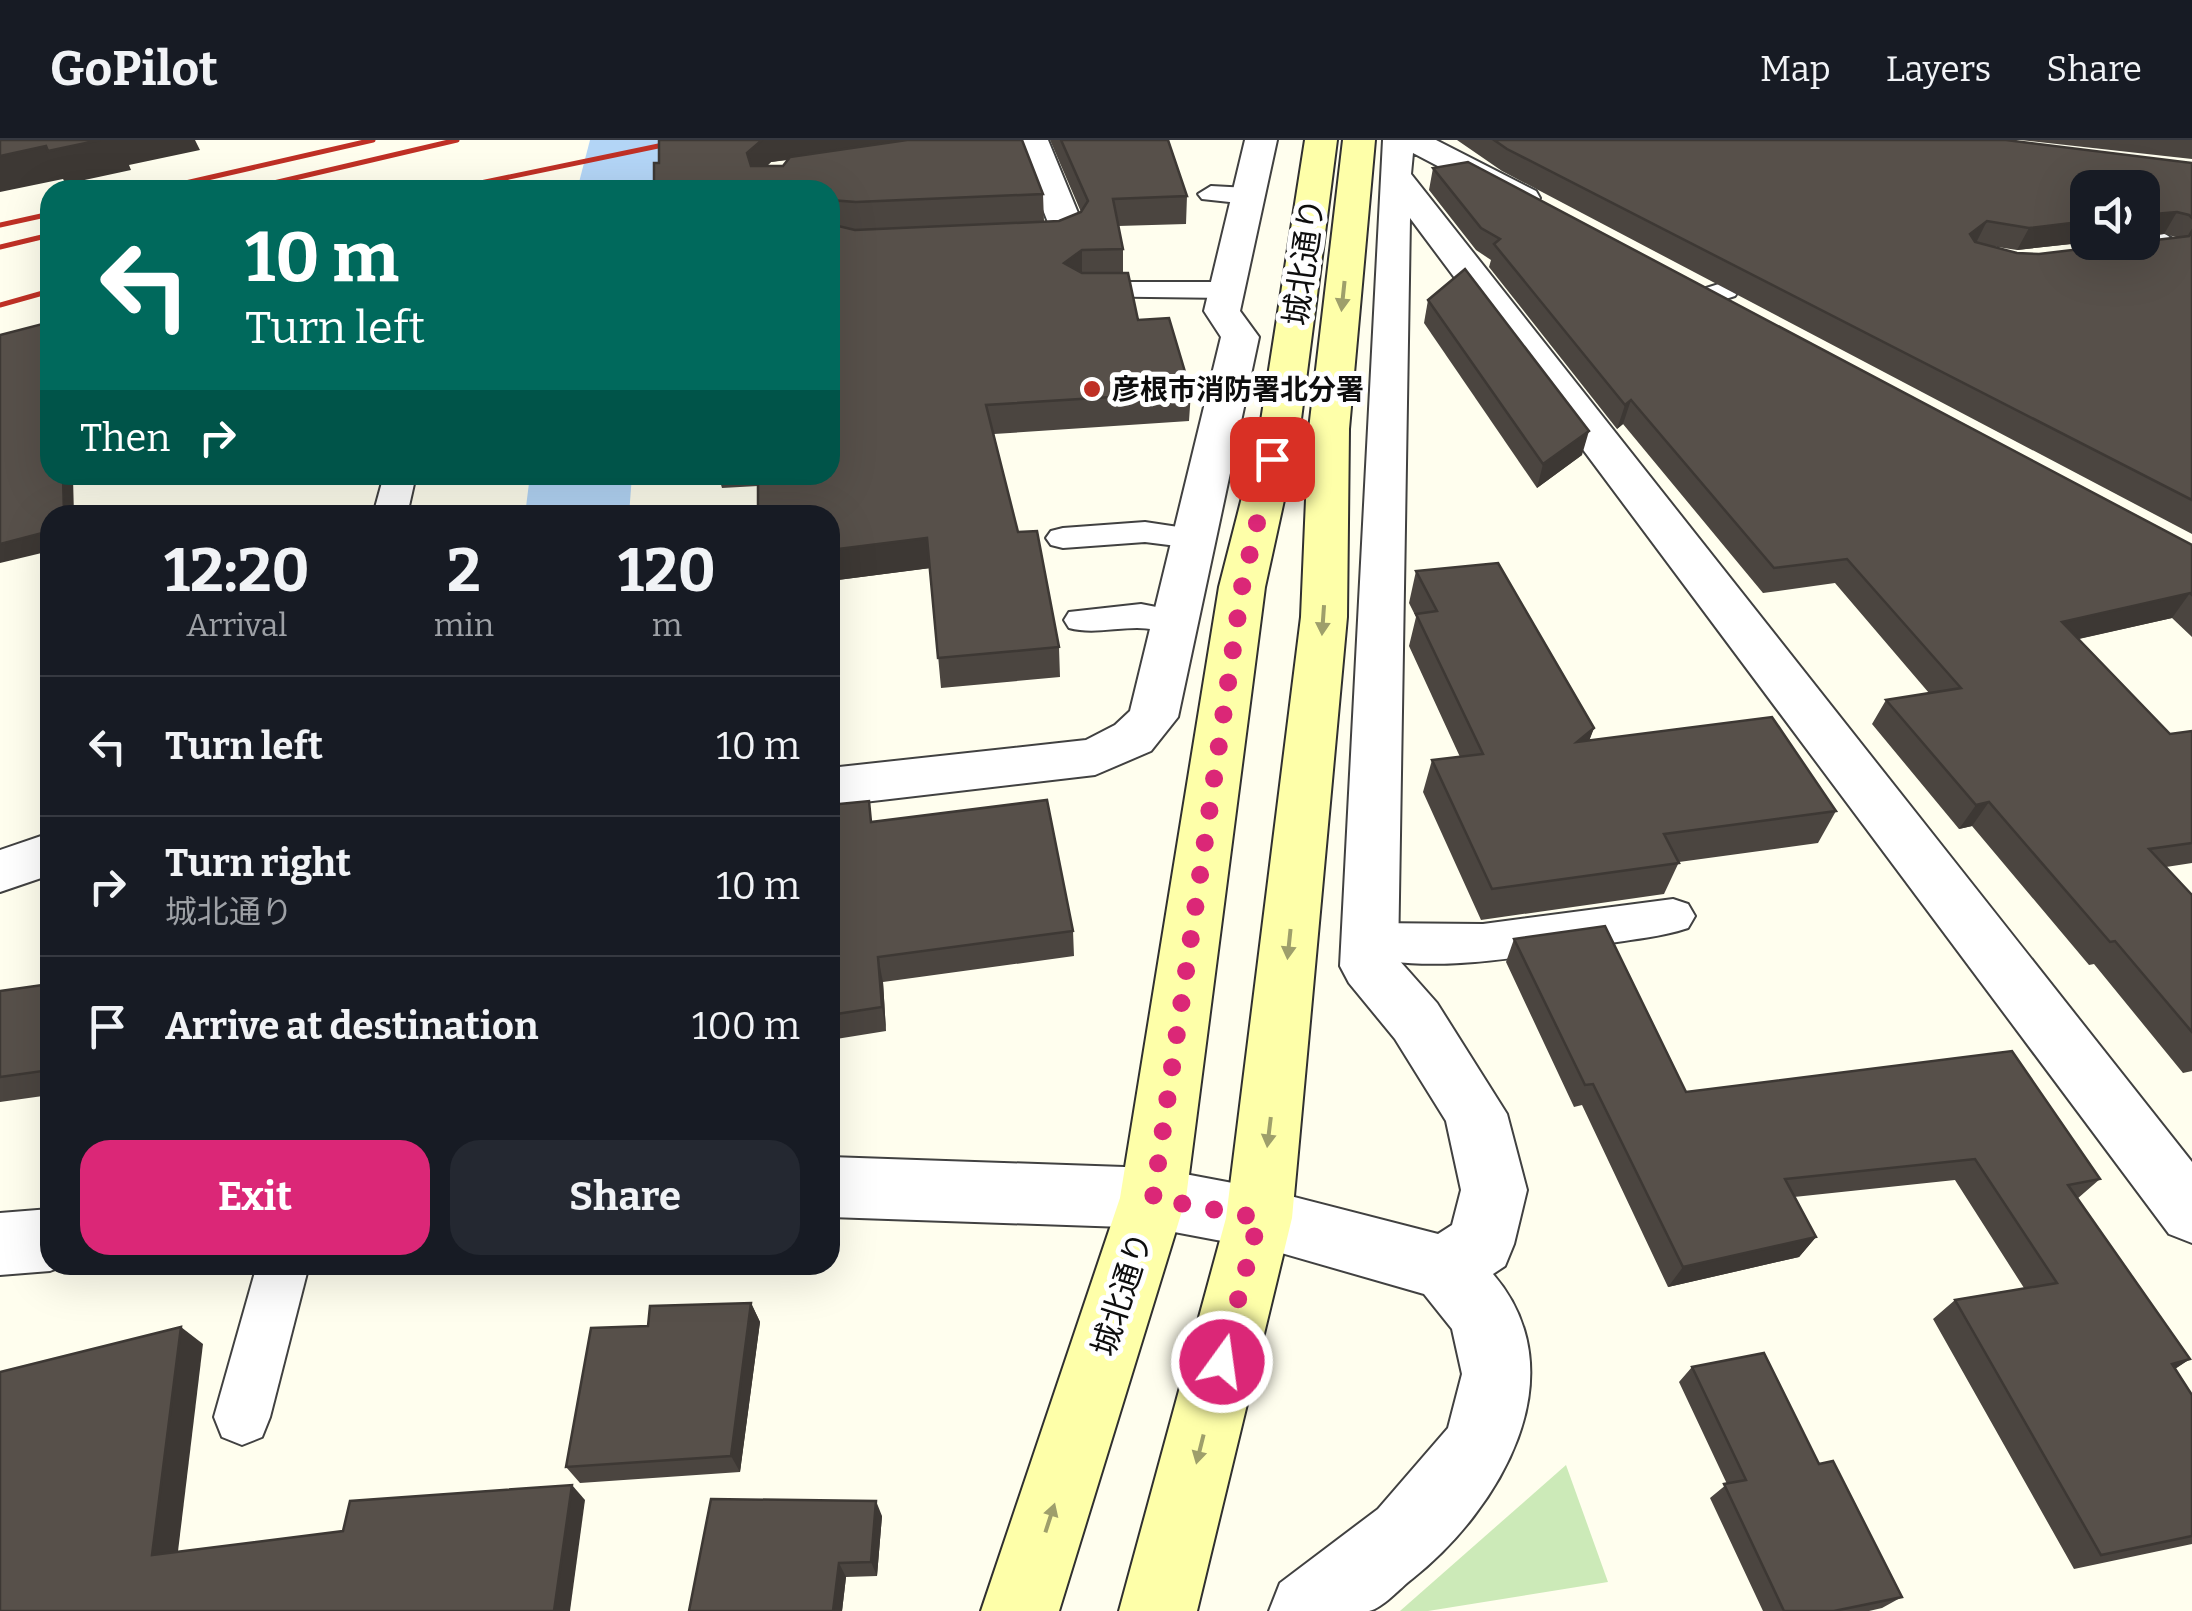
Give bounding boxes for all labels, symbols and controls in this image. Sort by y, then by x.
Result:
text: GoPilot [50,40,218,98]
text: Map [1760,48,1831,90]
text: Layers [1886,48,1991,90]
text: Share [2046,48,2142,90]
map controls [2070,170,2160,260]
button: sound [2070,170,2160,260]
street label: 城北通り [1276,196,1332,328]
text: 10 m [245,216,399,300]
icon: left [80,220,210,350]
one-way arrow [1335,281,1351,313]
text: Turn left [245,301,425,355]
place label: 彦根市消防署北分署 [1112,373,1364,406]
marker: 彦根市消防署北分署 [1081,378,1103,400]
icon: right [190,410,245,465]
text: Then [80,415,170,461]
pin [1230,417,1315,502]
icon: arrive [1245,432,1300,487]
text: 12:20 [164,535,310,607]
text: 2 [447,535,481,607]
text: 120 [618,535,716,607]
one-way arrow [1315,605,1331,637]
text: Arrival [186,606,288,644]
text: min [434,606,494,644]
text: m [652,606,682,644]
icon: left [80,719,135,774]
text: Turn left [165,723,323,769]
text: 10 m [716,723,800,769]
text: Turn right [165,840,351,886]
icon: right [80,859,135,914]
text: 10 m [716,863,800,909]
text: 城北通り [165,893,293,931]
one-way arrow [1281,928,1297,960]
icon: arrive [80,999,135,1054]
text: Arrive at destination [165,1003,538,1049]
text: 100 m [692,1003,800,1049]
one-way arrow [1261,1116,1277,1148]
button: Exit [80,1140,430,1255]
button: Share [450,1140,800,1255]
street label: 城北通り [1084,1227,1160,1361]
position arrow [1170,1310,1274,1414]
one-way arrow [1192,1434,1207,1465]
one-way arrow [1043,1503,1058,1533]

